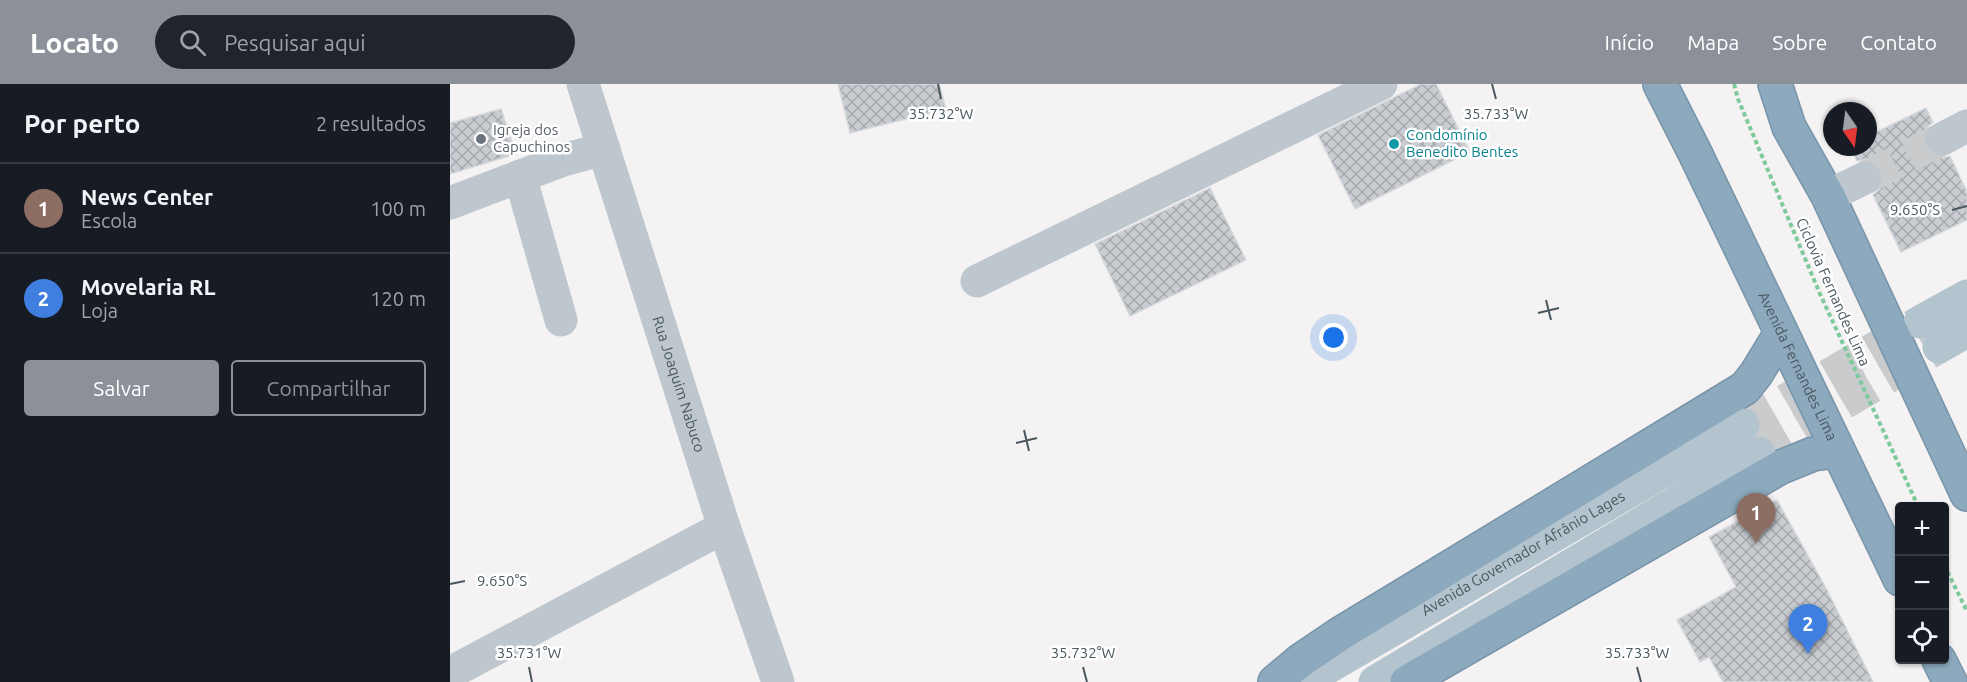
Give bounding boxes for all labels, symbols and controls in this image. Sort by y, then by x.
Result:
search box [155,15,575,69]
icon: search [176,26,209,59]
text: Locato [30,27,119,58]
text: Pesquisar aqui [224,30,366,55]
text: Início [1605,30,1654,54]
text: Mapa [1687,30,1739,54]
text: Sobre [1772,30,1827,54]
text: Contato [1860,30,1937,54]
north arrow [1823,102,1877,156]
text: 35.732°W [909,105,973,122]
text: 35.733°W [1464,105,1528,122]
text: Por perto [24,109,140,138]
text: 2 resultados [316,112,426,135]
place label: Igreja dos Capuchinos [493,121,570,155]
place label: Condomínio Benedito Bentes [1406,126,1518,160]
marker: Igreja dos Capuchinos [474,132,488,146]
marker: Condomínio Benedito Bentes [1387,137,1401,151]
text: News Center [81,184,213,209]
text: 1 [38,197,49,220]
text: 100 m [370,197,426,220]
text: 9.650°S [1890,201,1940,218]
text: Escola [81,209,137,232]
street label: Ciclovia Fernandes Lima [1793,215,1874,368]
text: Movelaria RL [81,274,216,299]
text: 2 [38,287,49,310]
text: 120 m [370,287,426,310]
street label: Avenida Fernandes Lima [1755,289,1841,443]
text: Loja [81,299,118,322]
street label: Rua Joaquim Nabuco [649,314,709,454]
your location [1319,323,1348,352]
button: Salvar [24,360,219,416]
button: Compartilhar [231,360,426,416]
street label: Avenida Governador Afrânio Lages [1418,487,1628,619]
pin: 1 [1736,494,1776,543]
map controls [1895,502,1949,664]
button: + [1895,502,1949,556]
button: − [1895,556,1949,610]
text: 9.650°S [477,572,527,589]
pin: 2 [1788,604,1828,654]
button: locate [1895,610,1949,664]
text: 35.731°W [497,644,561,661]
text: 35.732°W [1051,644,1115,661]
text: 35.733°W [1605,644,1669,661]

